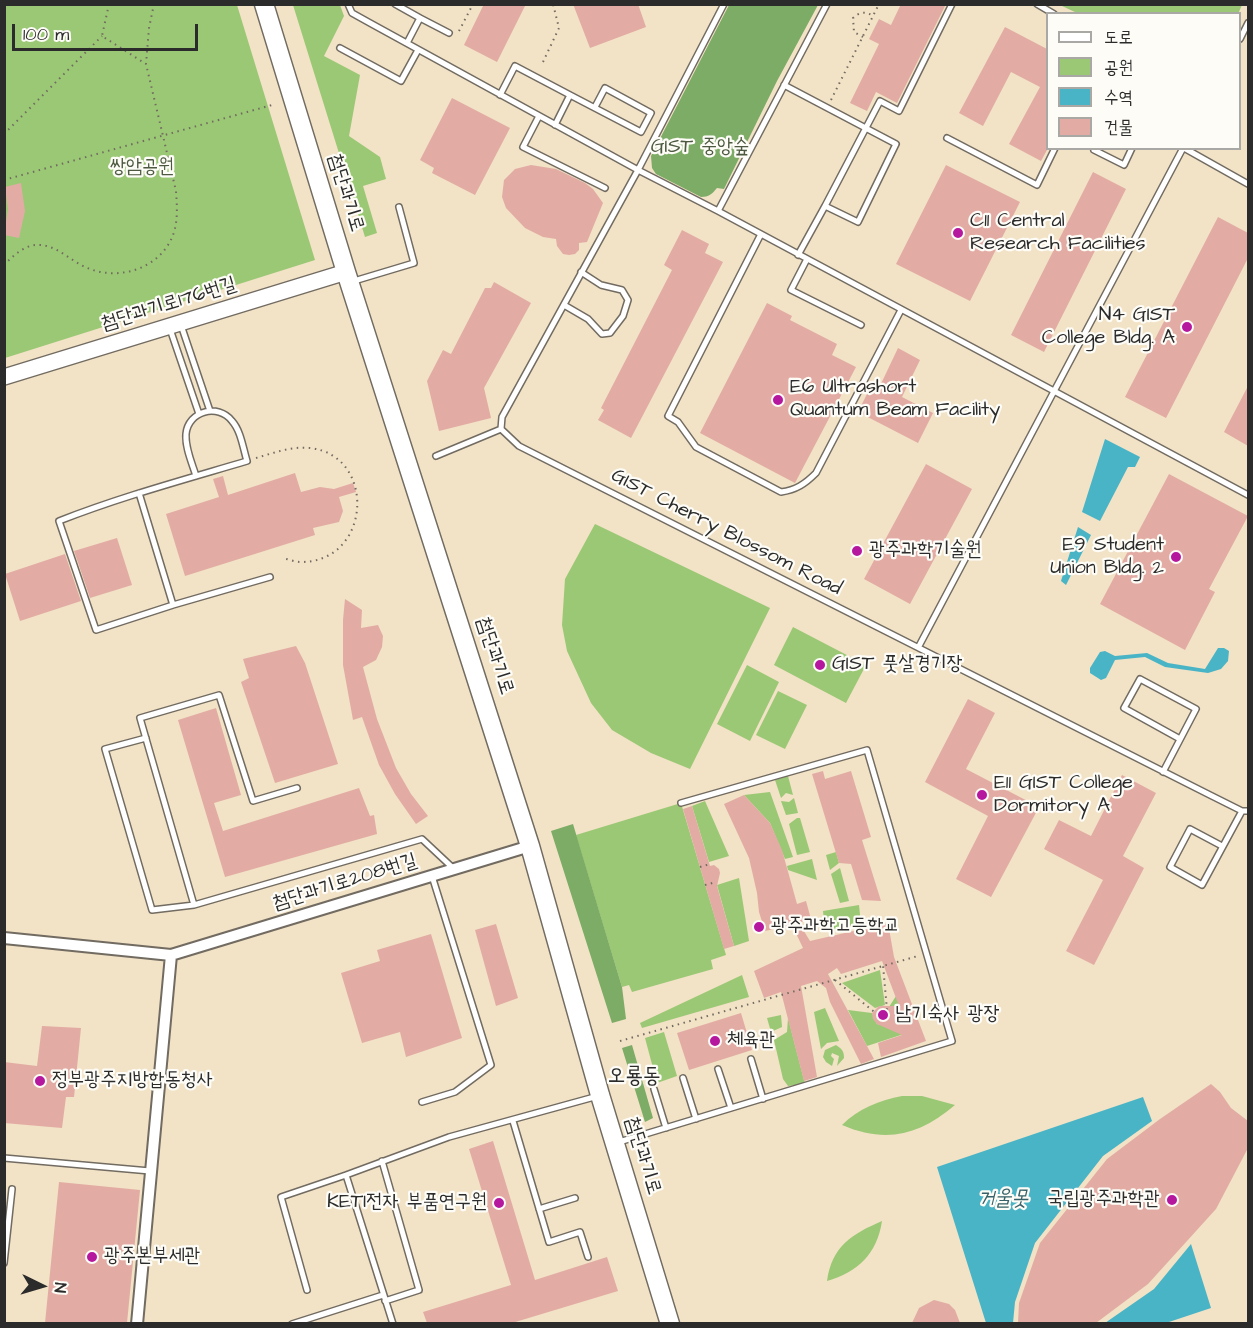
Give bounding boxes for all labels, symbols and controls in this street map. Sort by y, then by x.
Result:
scale bar [15,12,201,50]
legend [1046,12,1241,150]
text: 100 m [23,22,69,47]
text: 도로 [1104,25,1133,50]
text: 공원 [1104,55,1133,80]
text: 수역 [1104,85,1133,110]
text: 건물 [1104,115,1133,140]
park label: GIST 중앙숲 [651,136,749,160]
street label: 첨단과기로 [322,151,368,235]
park label: 쌍암공원 [110,156,174,180]
place label: C11 Central Research Facilities [970,210,1146,257]
marker: C11 Central Research Facilities [951,226,965,240]
street label: 첨단과기로176번길 [99,273,239,337]
place label: N4 GIST College Bldg. A [1042,304,1175,351]
marker: N4 GIST College Bldg. A [1180,320,1194,334]
place label: E6 Ultrashort Quantum Beam Facility [790,376,1000,423]
marker: E6 Ultrashort Quantum Beam Facility [771,393,785,407]
street label: GIST Cherry Blossom Road [607,464,845,602]
place label: E9 Student Union Bldg. 2 [1050,534,1164,581]
place label: 광주과학기술원 [869,539,982,563]
marker: 광주과학기술원 [850,544,864,558]
marker: E9 Student Union Bldg. 2 [1169,550,1183,564]
street label: 첨단과기로 [470,614,518,698]
place label: GIST 풋살경기장 [832,653,963,677]
marker: GIST 풋살경기장 [813,658,827,672]
place label: E11 GIST College Dormitory A [994,772,1133,819]
marker: E11 GIST College Dormitory A [975,788,989,802]
street label: 첨단과기로208번길 [270,850,420,916]
place label: 광주과학고등학교 [771,915,900,939]
marker: 광주과학고등학교 [752,920,766,934]
place label: 남기숙사 광장 [895,1003,1000,1027]
marker: 남기숙사 광장 [876,1008,890,1022]
place label: 체육관 [727,1029,775,1053]
marker: 체육관 [708,1034,722,1048]
district label: 오룡동 [607,1064,661,1090]
place label: 정부광주지방합동청사 [52,1069,213,1093]
marker: 정부광주지방합동청사 [33,1074,47,1088]
street label: 첨단과기로 [619,1114,665,1198]
water label: 거울못 [978,1187,1028,1213]
place label: 국립광주과학관 [1047,1188,1160,1212]
place label: KETI전자 부품연구원 [327,1191,487,1215]
marker: 국립광주과학관 [1165,1193,1179,1207]
marker: KETI전자 부품연구원 [492,1196,506,1210]
place label: 광주본부세관 [104,1245,201,1269]
marker: 광주본부세관 [85,1250,99,1264]
north arrow [12,1256,72,1316]
text: N [49,1282,71,1294]

